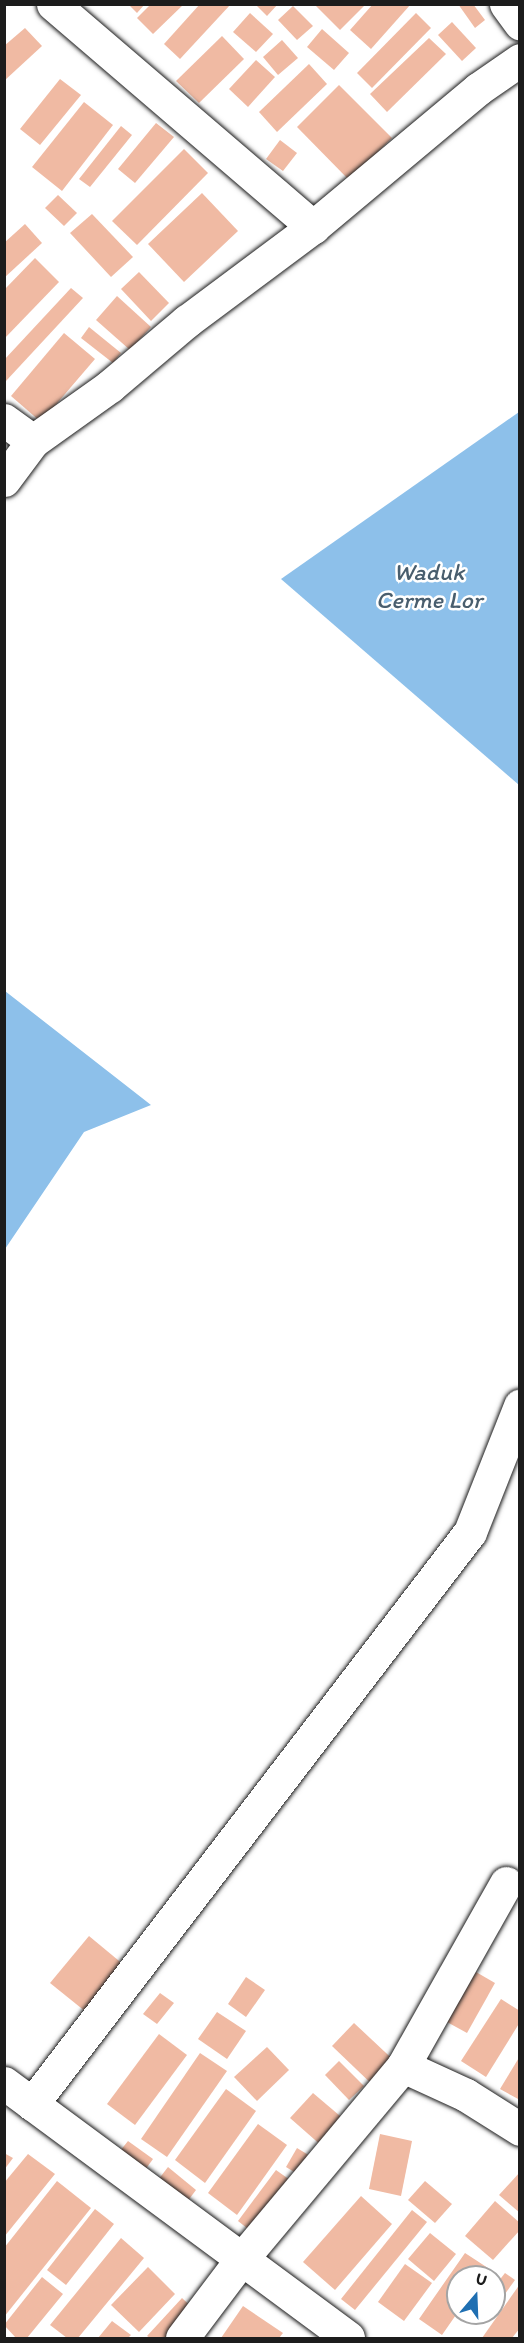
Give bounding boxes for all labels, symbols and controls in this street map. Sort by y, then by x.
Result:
water label: Waduk Cerme Lor [376,558,482,614]
north arrow [446,2265,506,2325]
text: U [473,2269,489,2290]

